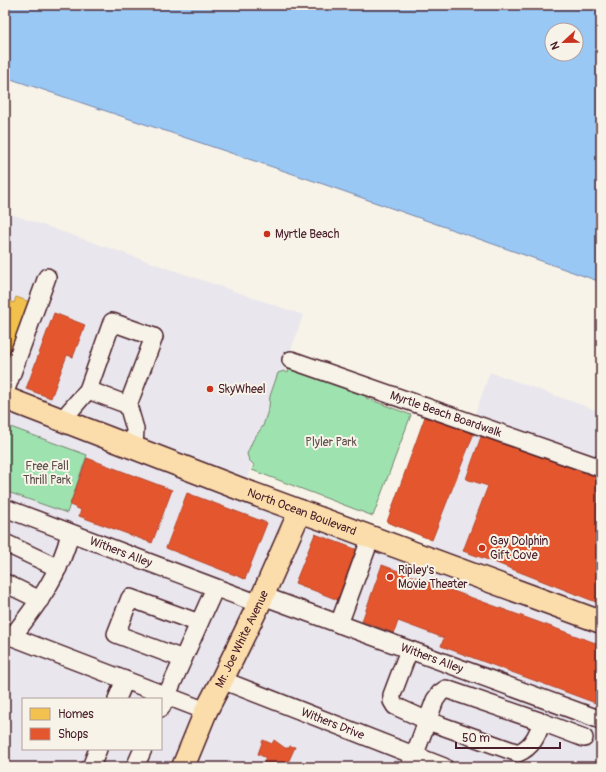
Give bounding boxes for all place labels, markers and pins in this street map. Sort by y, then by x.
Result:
place label: Myrtle Beach [275,227,340,242]
marker: Myrtle Beach [262,229,272,239]
place label: SkyWheel [218,382,266,397]
marker: SkyWheel [205,384,215,394]
place label: Gay Dolphin Gift Cove [490,534,549,563]
marker: Gay Dolphin Gift Cove [477,543,487,553]
place label: Ripley's Movie Theater [398,563,468,592]
marker: Ripley's Movie Theater [385,572,395,582]

